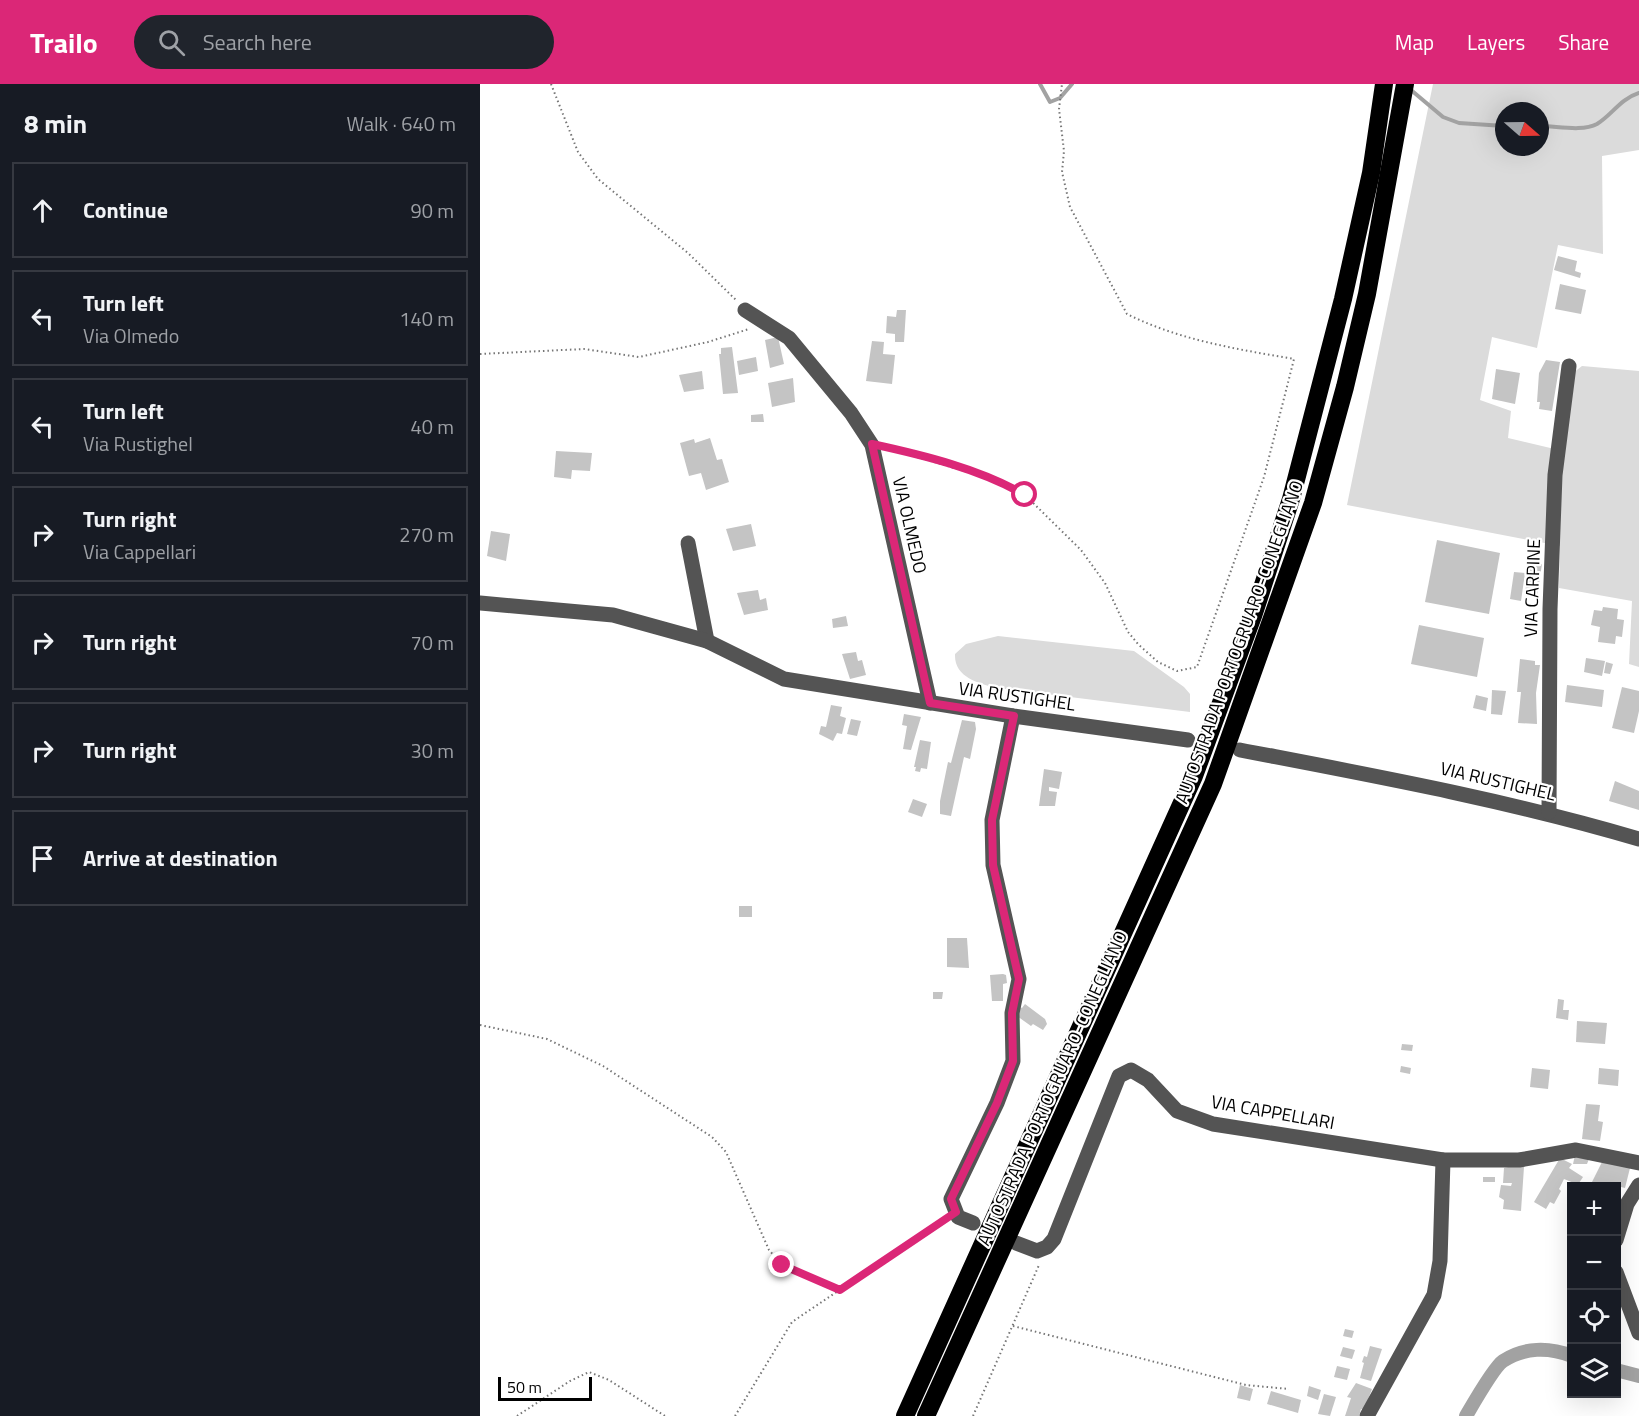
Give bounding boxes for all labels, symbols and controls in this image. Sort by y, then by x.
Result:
search box [134,15,554,69]
text: Trailo [30,21,98,64]
text: Search here [203,25,312,59]
icon: search [155,26,188,59]
text: Map [1395,26,1434,58]
text: Layers [1467,26,1525,58]
text: Share [1558,26,1609,58]
north arrow [1495,102,1549,156]
text: 8 min [24,104,87,143]
text: Walk · 640 m [347,108,456,139]
text: Continue [83,193,168,227]
icon: ahead [26,194,59,227]
text: 90 m [410,195,454,226]
text: Turn left [83,286,164,320]
icon: left [26,302,59,335]
text: 140 m [399,303,454,334]
text: Via Olmedo [83,320,179,351]
text: Turn left [83,394,164,428]
icon: left [26,410,59,443]
text: 40 m [410,411,454,442]
text: Via Rustighel [83,428,193,459]
street label: VIA OLMEDO [886,474,934,576]
street label: AUTOSTRADA PORTOGRUARO-CONEGLIANO [1168,477,1310,807]
route start [1011,481,1037,507]
text: Turn right [83,502,177,536]
icon: right [26,518,59,551]
text: 270 m [399,519,454,550]
text: Via Cappellari [83,536,196,567]
street label: VIA CARPINE [1517,538,1547,638]
text: Turn right [83,625,177,659]
icon: right [26,626,59,659]
text: 70 m [410,627,454,658]
street label: VIA RUSTIGHEL [957,674,1078,718]
text: Turn right [83,733,177,767]
icon: right [26,734,59,767]
text: 30 m [410,735,454,766]
street label: VIA RUSTIGHEL [1438,755,1559,807]
text: Arrive at destination [83,841,278,875]
icon: arrive [26,842,59,875]
street label: AUTOSTRADA PORTOGRUARO-CONEGLIANO [970,926,1134,1250]
street label: VIA CAPPELLARI [1209,1088,1337,1136]
map controls [1567,1182,1621,1398]
button: + [1567,1182,1621,1236]
button: − [1567,1236,1621,1290]
route end [768,1251,794,1277]
button: locate [1567,1290,1621,1344]
button: layers [1567,1344,1621,1398]
scale bar [498,1374,592,1402]
text: 50 m [507,1375,542,1399]

